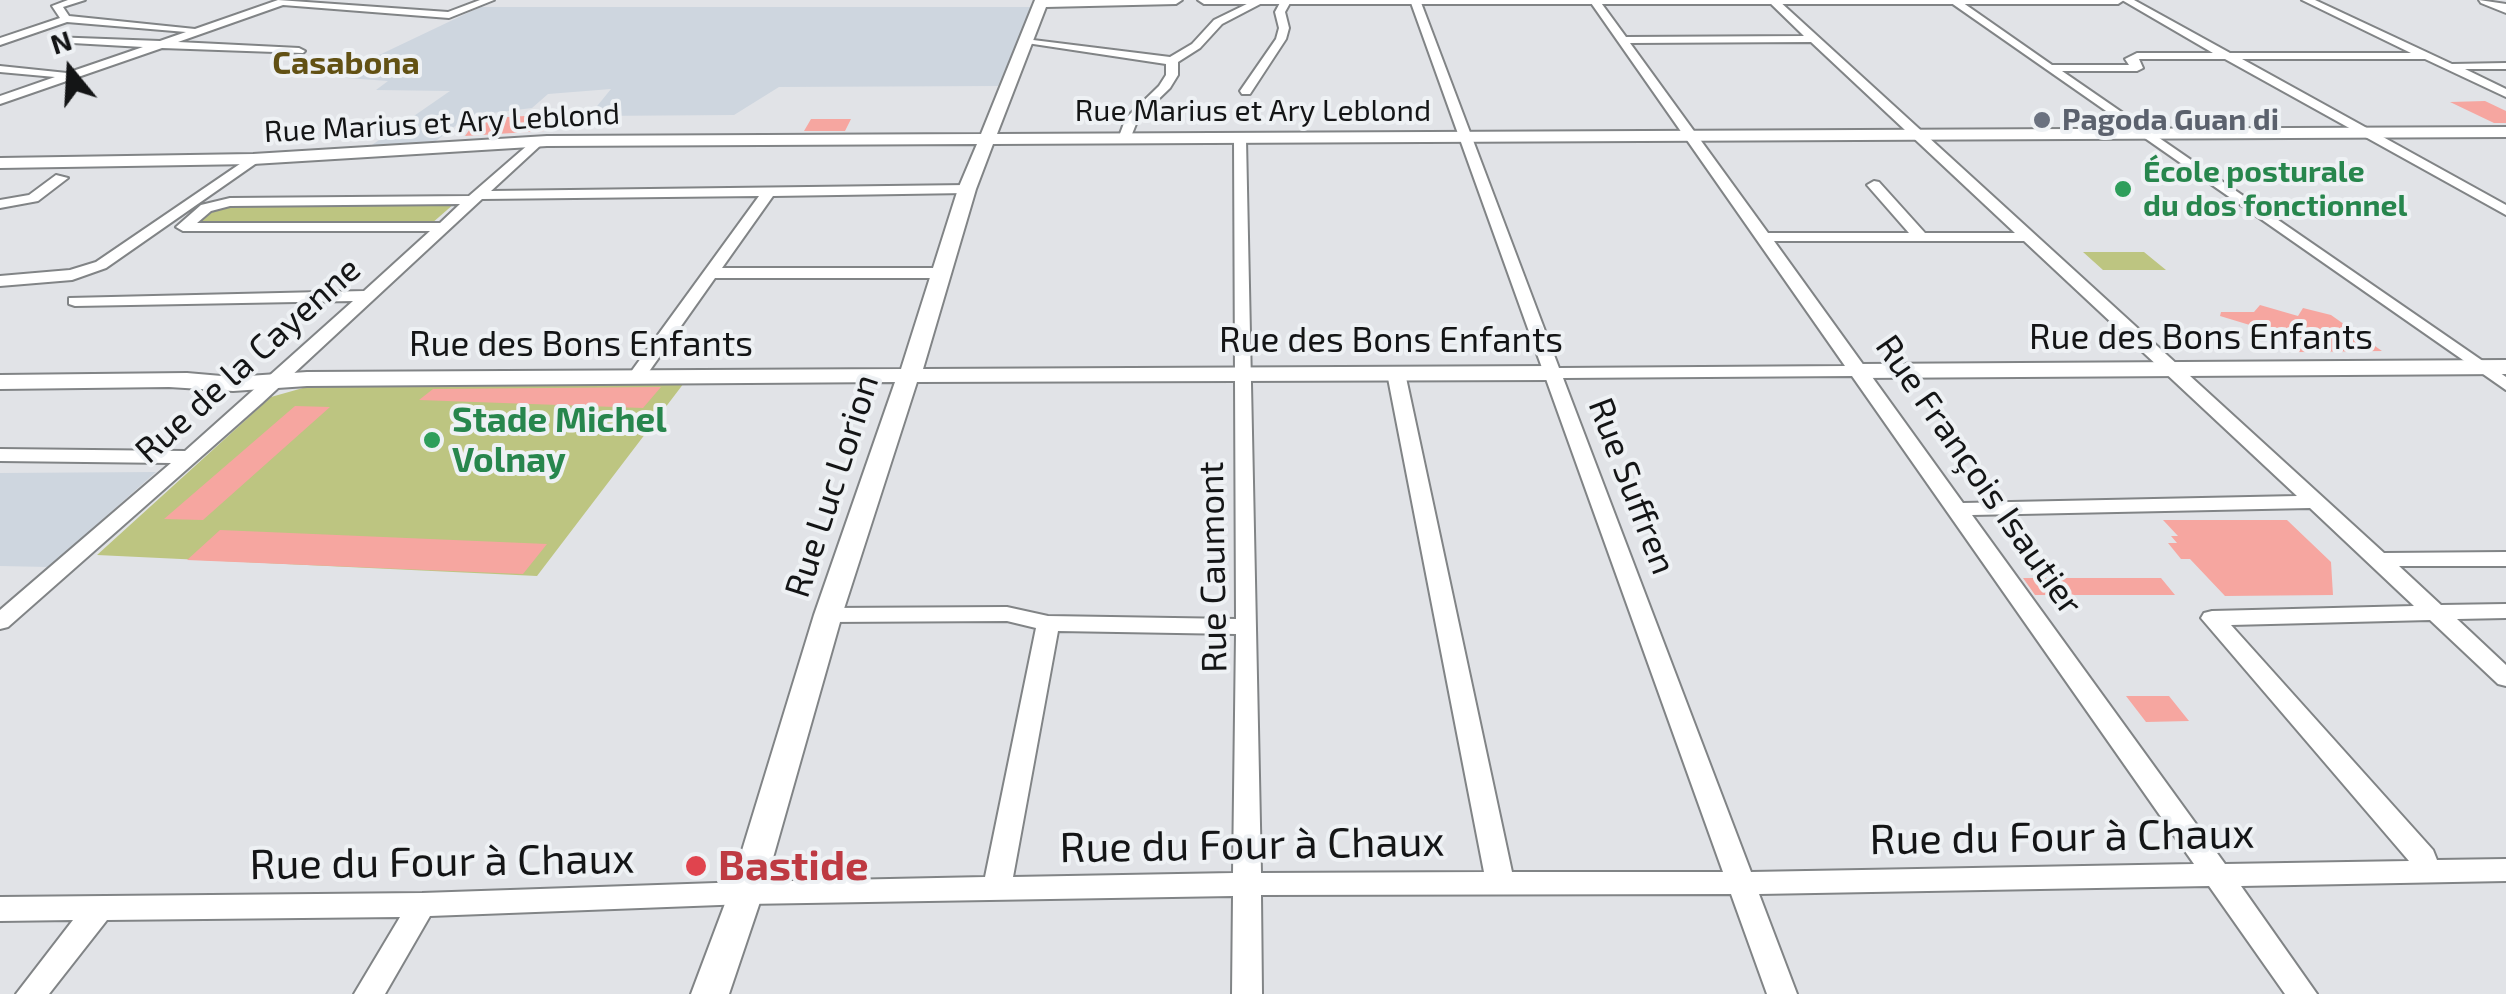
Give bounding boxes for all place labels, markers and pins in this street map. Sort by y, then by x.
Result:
place label: Pagoda Guan di [2062,102,2279,138]
marker: Pagoda Guan di [2031,109,2053,131]
place label: École posturale du dos fonctionnel [2143,154,2407,224]
marker: École posturale du dos fonctionnel [2112,178,2134,200]
place label: Stade Michel Volnay [452,399,667,481]
marker: Stade Michel Volnay [421,429,443,451]
place label: Bastide [718,841,869,891]
marker: Bastide [683,853,709,879]

